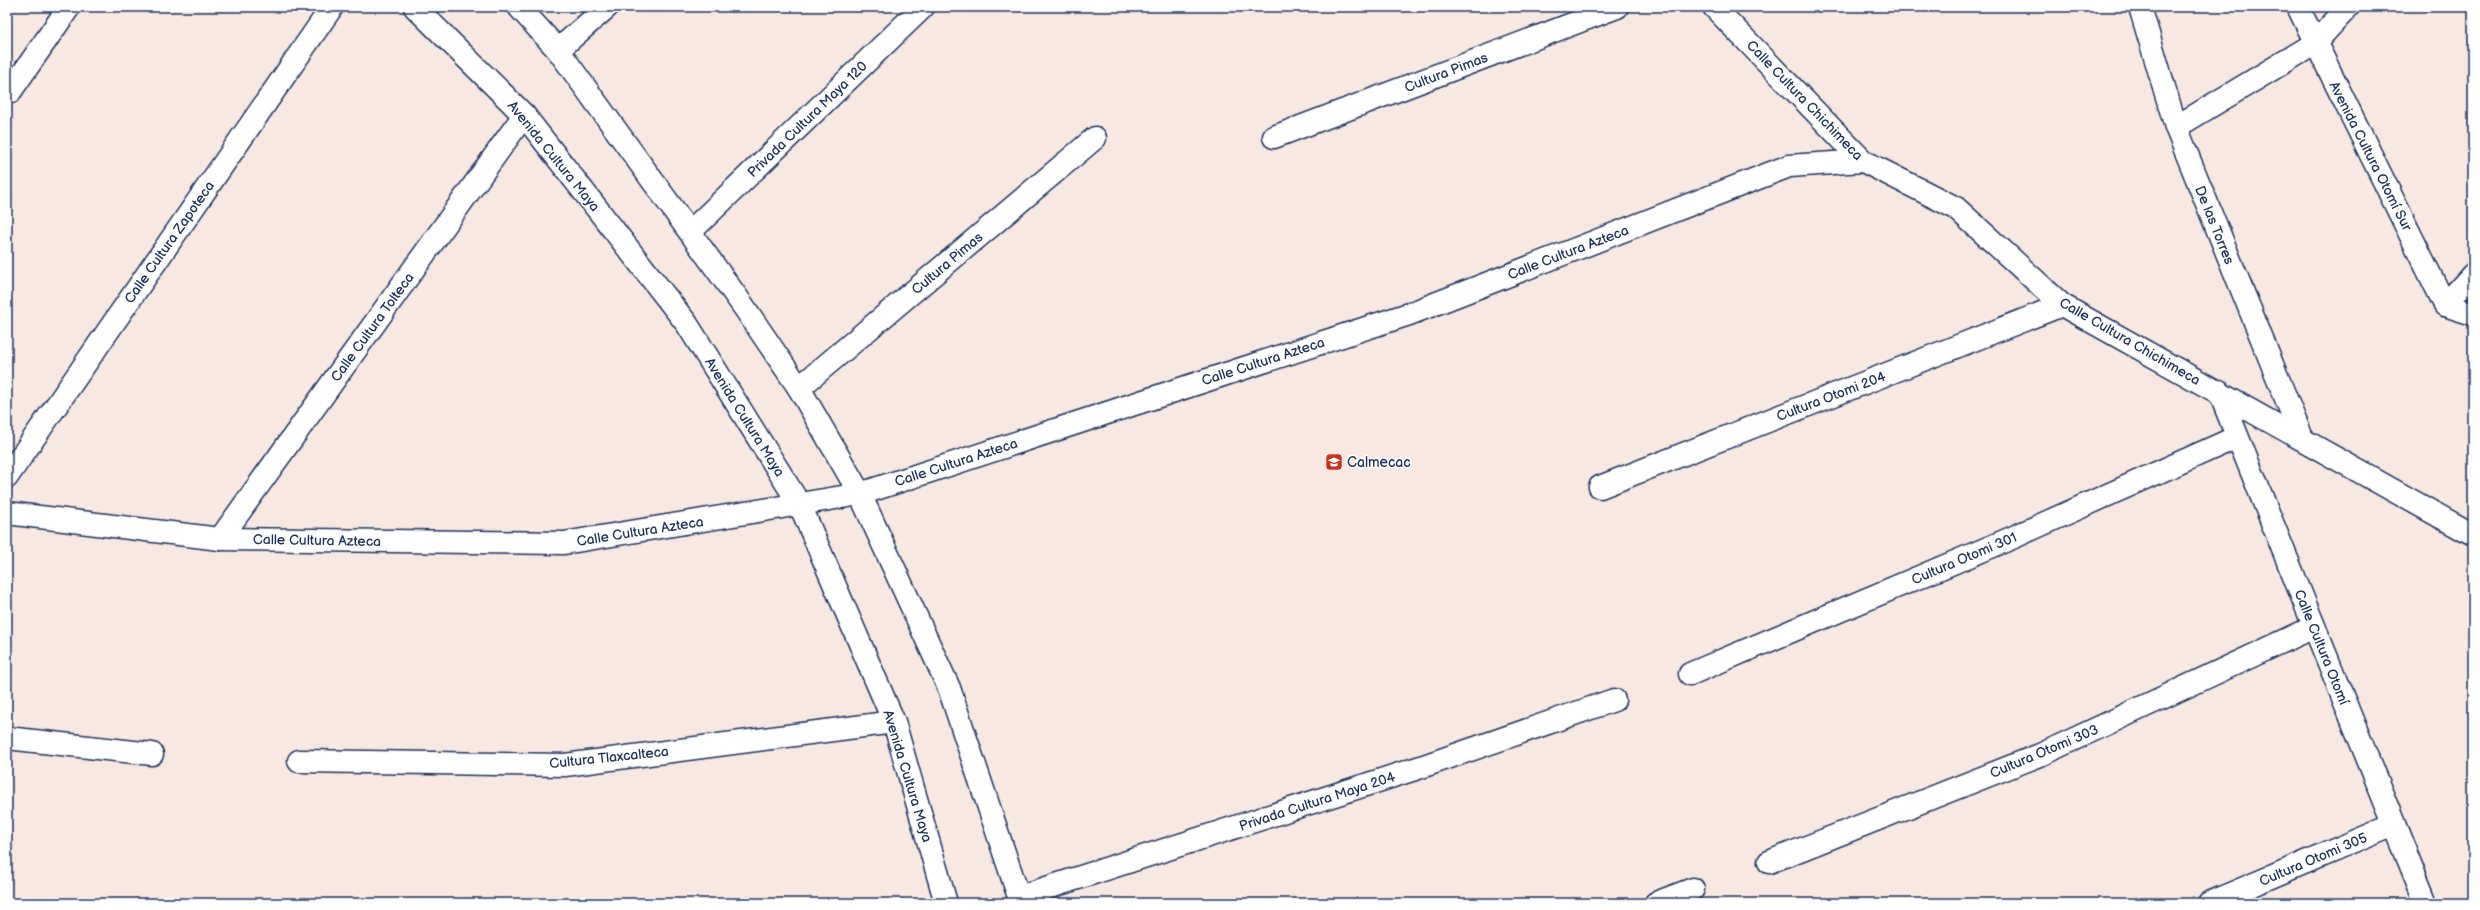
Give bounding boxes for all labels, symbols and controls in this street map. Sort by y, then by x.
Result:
street label: Calle Cultura Chichimeca [1743,37,1866,164]
street label: Cultura Pimas [1402,49,1490,96]
street label: Privada Cultura Maya 120 [744,58,871,181]
street label: Avenida Cultura Otomí Sur [2325,79,2416,235]
street label: Avenida Cultura Maya [504,98,603,215]
street label: Calle Cultura Zapoteca [121,178,218,307]
street label: De las Torres [2191,183,2238,267]
street label: Calle Cultura Azteca [1505,222,1631,283]
street label: Cultura Pimas [908,229,986,298]
street label: Calle Cultura Tolteca [327,269,418,385]
street label: Calle Cultura Chichimeca [2056,294,2203,389]
street label: Calle Cultura Azteca [1200,334,1327,389]
street label: Avenida Cultura Maya [701,355,788,480]
street label: Cultura Otomi 204 [1774,368,1889,425]
street label: Calle Cultura Azteca [893,435,1020,490]
school or university icon: Calmecac [1324,452,1344,472]
place label: Calmecac [1347,454,1411,471]
street label: Calle Cultura Azteca [575,513,705,550]
street label: Cultura Otomi 301 [1909,529,2019,588]
street label: Calle Cultura Azteca [253,531,381,550]
street label: Calle Cultura Otomí [2291,587,2353,708]
street label: Avenida Cultura Maya [879,708,936,844]
street label: Cultura Otomi 303 [1987,721,2101,782]
street label: Cultura Tlaxcalteca [548,743,670,772]
street label: Privada Cultura Maya 204 [1237,768,1398,835]
street label: Cultura Otomi 305 [2257,829,2370,890]

